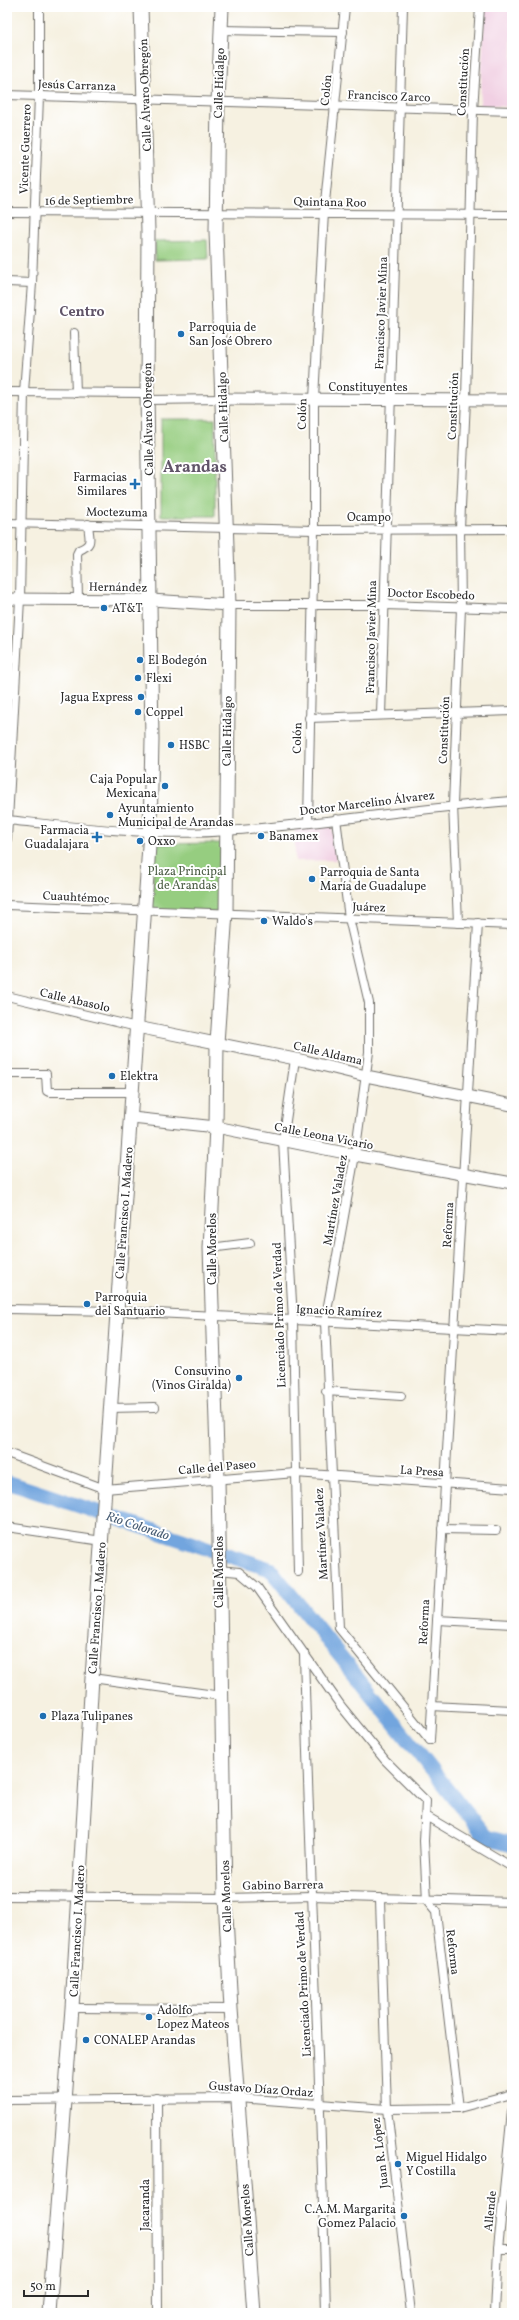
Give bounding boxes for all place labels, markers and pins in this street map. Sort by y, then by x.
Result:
place label: Parroquia de San José Obrero [189,320,272,350]
marker: Parroquia de San José Obrero [176,329,186,339]
place label: Farmacias Similares [73,470,127,500]
marker: Farmacias Similares [130,479,140,489]
place label: AT&T [112,601,143,617]
marker: AT&T [99,603,109,613]
place label: El Bodegón [148,653,207,669]
marker: El Bodegón [135,655,145,665]
place label: Flexi [146,671,172,687]
marker: Flexi [133,673,143,683]
place label: Jagua Express [60,690,133,706]
marker: Jagua Express [136,692,146,702]
place label: Coppel [146,705,184,721]
marker: Coppel [133,707,143,717]
place label: HSBC [179,738,210,754]
marker: HSBC [166,740,176,750]
place label: Caja Popular Mexicana [90,772,157,802]
marker: Caja Popular Mexicana [160,781,170,791]
place label: Ayuntamiento Municipal de Arandas [118,801,234,831]
marker: Ayuntamiento Municipal de Arandas [105,810,115,820]
place label: Farmacia Guadalajara [25,823,89,853]
place label: Banamex [269,829,318,845]
marker: Banamex [256,831,266,841]
marker: Farmacia Guadalajara [92,832,102,842]
place label: Oxxo [148,834,175,850]
marker: Oxxo [135,836,145,846]
place label: Parroquia de Santa María de Guadalupe [320,865,427,895]
marker: Parroquia de Santa María de Guadalupe [307,874,317,884]
place label: Waldo's [272,914,313,930]
marker: Waldo's [259,916,269,926]
place label: Elektra [120,1069,158,1085]
marker: Elektra [107,1071,117,1081]
place label: Parroquia del Santuario [95,1290,165,1320]
marker: Parroquia del Santuario [82,1299,92,1309]
place label: Consuvino (Vinos Giralda) [152,1364,231,1394]
marker: Consuvino (Vinos Giralda) [234,1373,244,1383]
place label: Plaza Tulipanes [51,1709,133,1725]
marker: Plaza Tulipanes [38,1711,48,1721]
place label: Adolfo Lopez Mateos [157,2003,229,2033]
marker: Adolfo Lopez Mateos [144,2012,154,2022]
place label: CONALEP Arandas [94,2033,195,2049]
marker: CONALEP Arandas [81,2035,91,2045]
place label: Miguel Hidalgo Y Costilla [406,2150,487,2180]
marker: Miguel Hidalgo Y Costilla [393,2159,403,2169]
place label: C.A.M. Margarita Gomez Palacio [305,2202,396,2232]
marker: C.A.M. Margarita Gomez Palacio [399,2211,409,2221]

